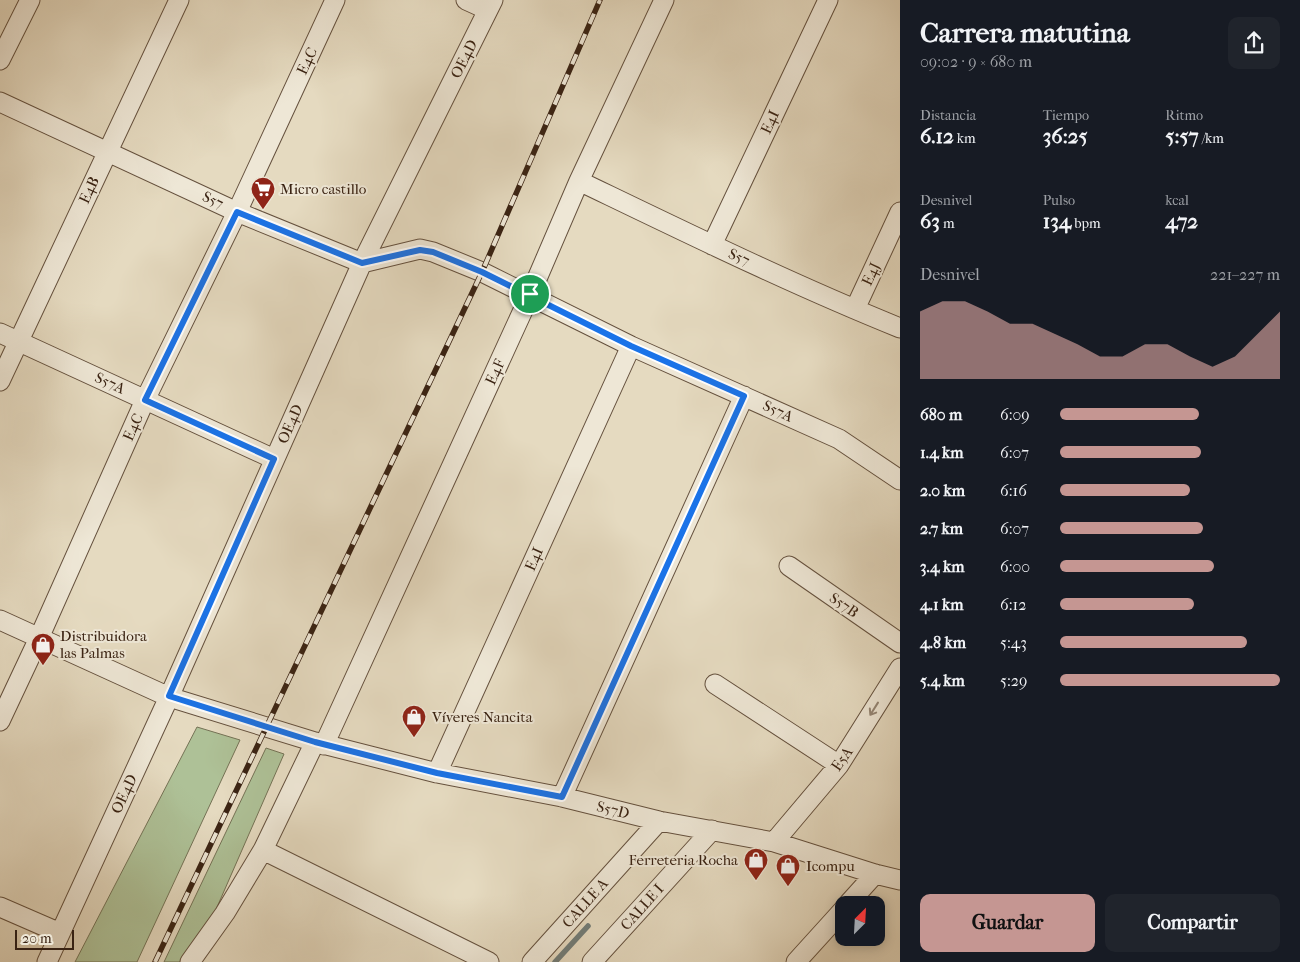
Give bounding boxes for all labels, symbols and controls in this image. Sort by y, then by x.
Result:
text: Carrera matutina [920,16,1130,49]
button: share [1228,17,1280,69]
street label: OE4D [447,37,481,81]
street label: E4C [293,44,321,78]
text: 09:02 · 9 × 680 m [920,52,1032,71]
street label: E4I [757,107,783,137]
text: Distancia [920,107,976,124]
text: Tiempo [1043,107,1089,124]
text: Ritmo [1165,107,1203,124]
text: 6.12 [920,124,954,148]
text: 36:25 [1043,124,1088,148]
text: 5:57 [1165,124,1199,148]
text: km [954,130,976,147]
text: /km [1199,130,1224,147]
street label: E4B [75,174,103,206]
supermarket icon: Micro castillo [250,176,276,210]
place label: Micro castillo [280,180,367,198]
street label: S57 [199,187,227,213]
text: Desnivel [920,192,972,209]
text: Pulso [1043,192,1075,209]
text: kcal [1165,192,1189,209]
text: 63 [920,209,940,233]
text: 134 [1043,209,1071,233]
text: 472 [1165,209,1198,233]
text: m [940,215,955,232]
text: bpm [1071,215,1101,232]
street label: S57 [726,244,752,270]
street label: E4J [858,259,884,289]
text: Desnivel [920,265,980,284]
text: 221–227 m [1210,265,1280,284]
pin [509,273,551,315]
icon: arrive [516,280,544,308]
street label: E4F [481,356,509,388]
street label: S57A [92,368,128,398]
street label: S57A [760,396,796,426]
street label: OE4D [273,402,307,446]
text: 680 m [920,405,962,424]
text: 6:09 [1000,405,1030,424]
street label: E4C [119,410,147,444]
text: 1.4 km [920,443,964,462]
text: 6:07 [1000,443,1029,462]
text: 2.0 km [920,481,965,500]
text: 6:16 [1000,481,1027,500]
text: 2.7 km [920,519,963,538]
text: 6:07 [1000,519,1029,538]
street label: E4I [521,544,547,574]
text: 3.4 km [920,557,964,576]
text: 6:00 [1000,557,1030,576]
street label: S57B [826,589,862,621]
text: 4.1 km [920,595,964,614]
text: 6:12 [1000,595,1026,614]
place label: Distribuidora las Palmas [59,627,148,662]
shop icon: Distribuidora las Palmas [30,632,56,666]
text: 4.8 km [920,633,966,652]
text: 5:43 [1000,633,1027,652]
text: 5.4 km [920,671,965,690]
text: 5:29 [1000,671,1027,690]
one-way arrow [869,702,879,716]
shop icon: Víveres Nancita [401,704,427,738]
place label: Víveres Nancita [431,708,534,726]
street label: E5A [827,743,857,775]
street label: OE4D [107,772,141,816]
street label: S57D [595,797,631,823]
shop icon: Ferreteria Rocha [743,847,769,881]
place label: Ferreteria Rocha [629,851,739,869]
shop icon: Icompu [775,853,801,887]
place label: Icompu [806,857,855,875]
street label: CALLE A [558,874,612,931]
street label: CALLE I [617,880,668,934]
button: Guardar [920,894,1095,952]
button: Compartir [1105,894,1280,952]
north arrow [835,896,885,946]
map controls [835,896,885,946]
scale bar [15,927,74,950]
text: 20 m [22,930,52,947]

